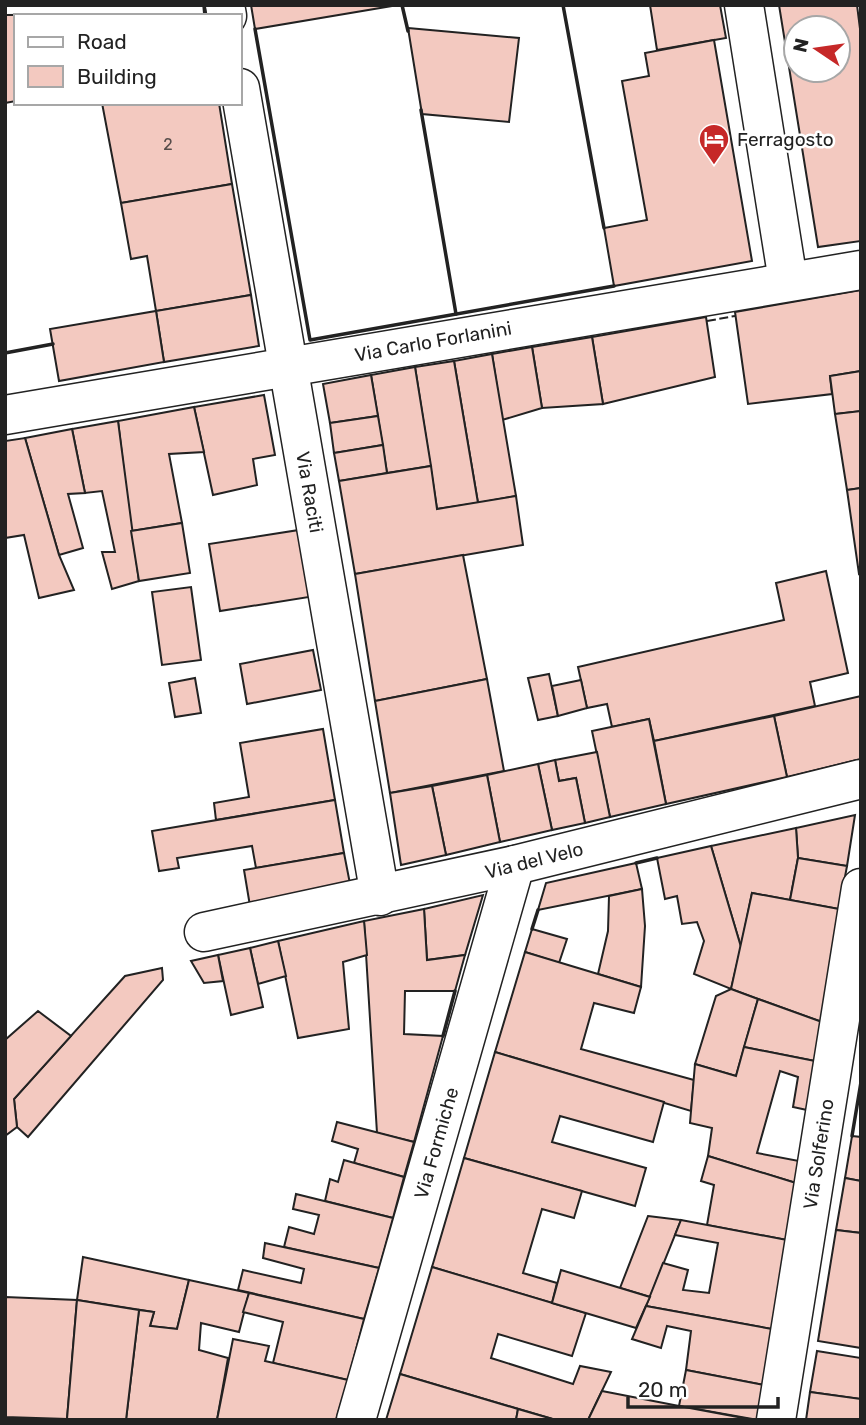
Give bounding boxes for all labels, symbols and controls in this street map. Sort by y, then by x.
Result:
legend [14,14,242,105]
north arrow [782,14,852,84]
text: Road [77,29,127,54]
text: N [788,36,814,55]
text: Building [77,64,157,89]
hotel icon: Ferragosto [697,122,731,166]
place label: Ferragosto [737,128,834,151]
house number: 2 [163,135,173,154]
street label: Via Carlo Forlanini [353,316,513,367]
street label: Via Raciti [291,450,328,535]
street label: Via del Velo [483,837,586,884]
street label: Via Formiche [410,1085,463,1202]
street label: Via Solferino [798,1097,839,1211]
scale bar [628,1366,778,1410]
text: 20 m [638,1377,687,1402]

